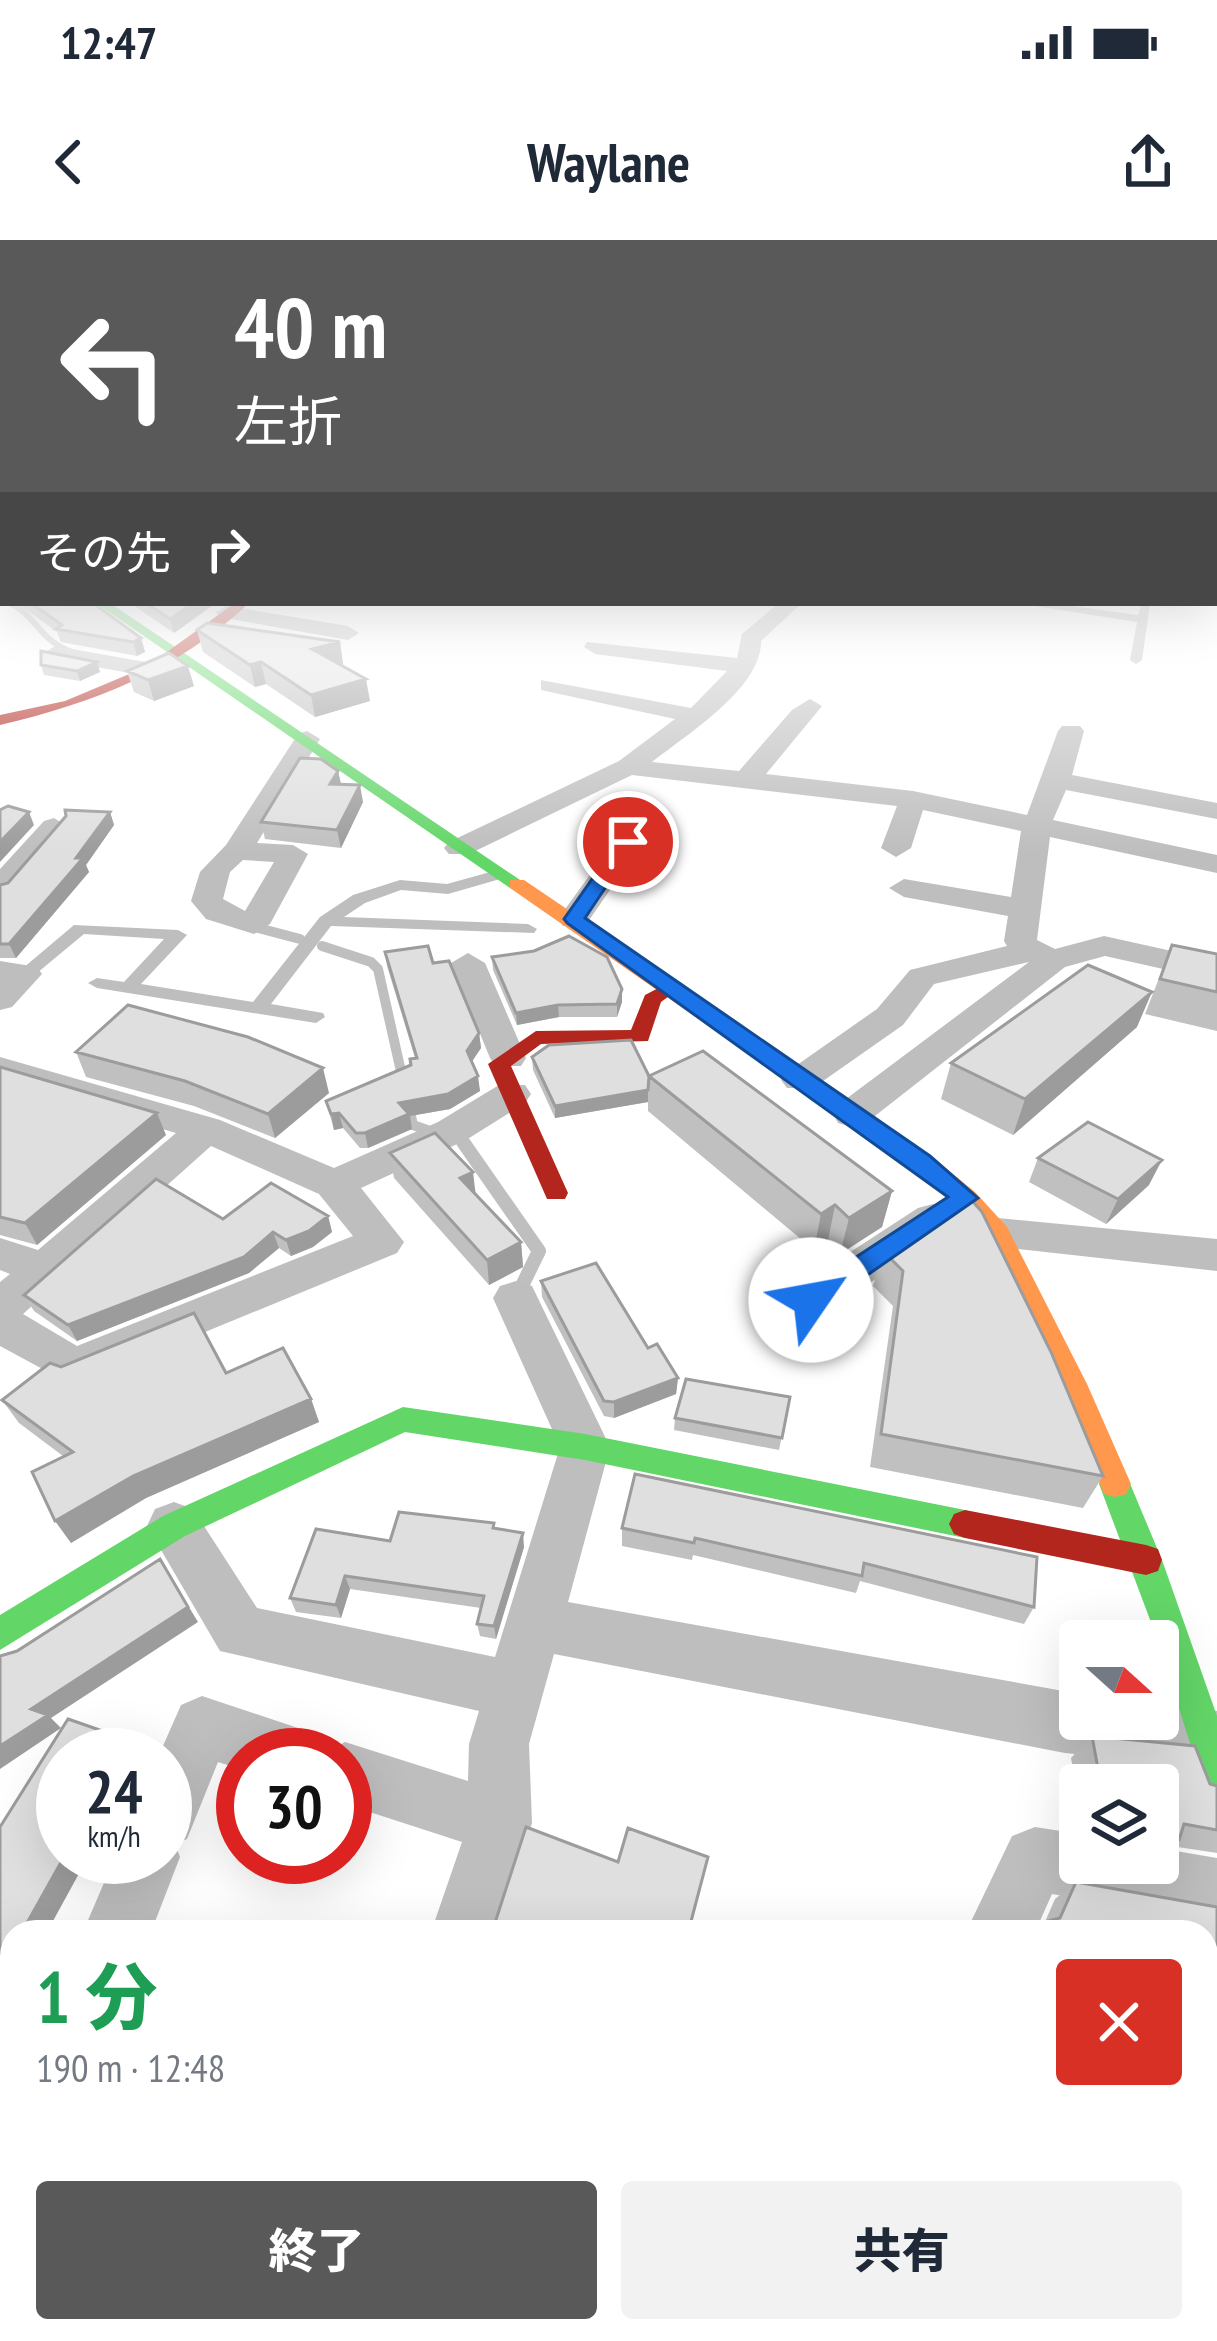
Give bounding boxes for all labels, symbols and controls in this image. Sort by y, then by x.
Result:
text: 12:47 [60,13,157,71]
text: Waylane [527,127,690,197]
icon: back [36,129,102,195]
icon: share [1115,129,1181,195]
text: 40 m [234,272,387,381]
icon: left [36,288,192,444]
text: 左折 [234,386,342,456]
icon: right [195,516,261,582]
text: その先 [36,523,171,581]
pin [577,791,679,893]
icon: arrive [595,809,661,875]
position arrow [748,1237,874,1363]
north arrow [1059,1620,1179,1740]
map controls [1059,1620,1179,1884]
speed limit sign: 30 [216,1728,372,1884]
text: 24 [85,1752,143,1830]
button: layers [1059,1764,1179,1884]
text: km/h [87,1816,141,1855]
text: 1 分 [36,1950,157,2043]
button: close [1056,1959,1182,2085]
text: 190 m · 12:48 [36,2042,225,2093]
button: 終了 [36,2181,597,2319]
button: 共有 [621,2181,1182,2319]

